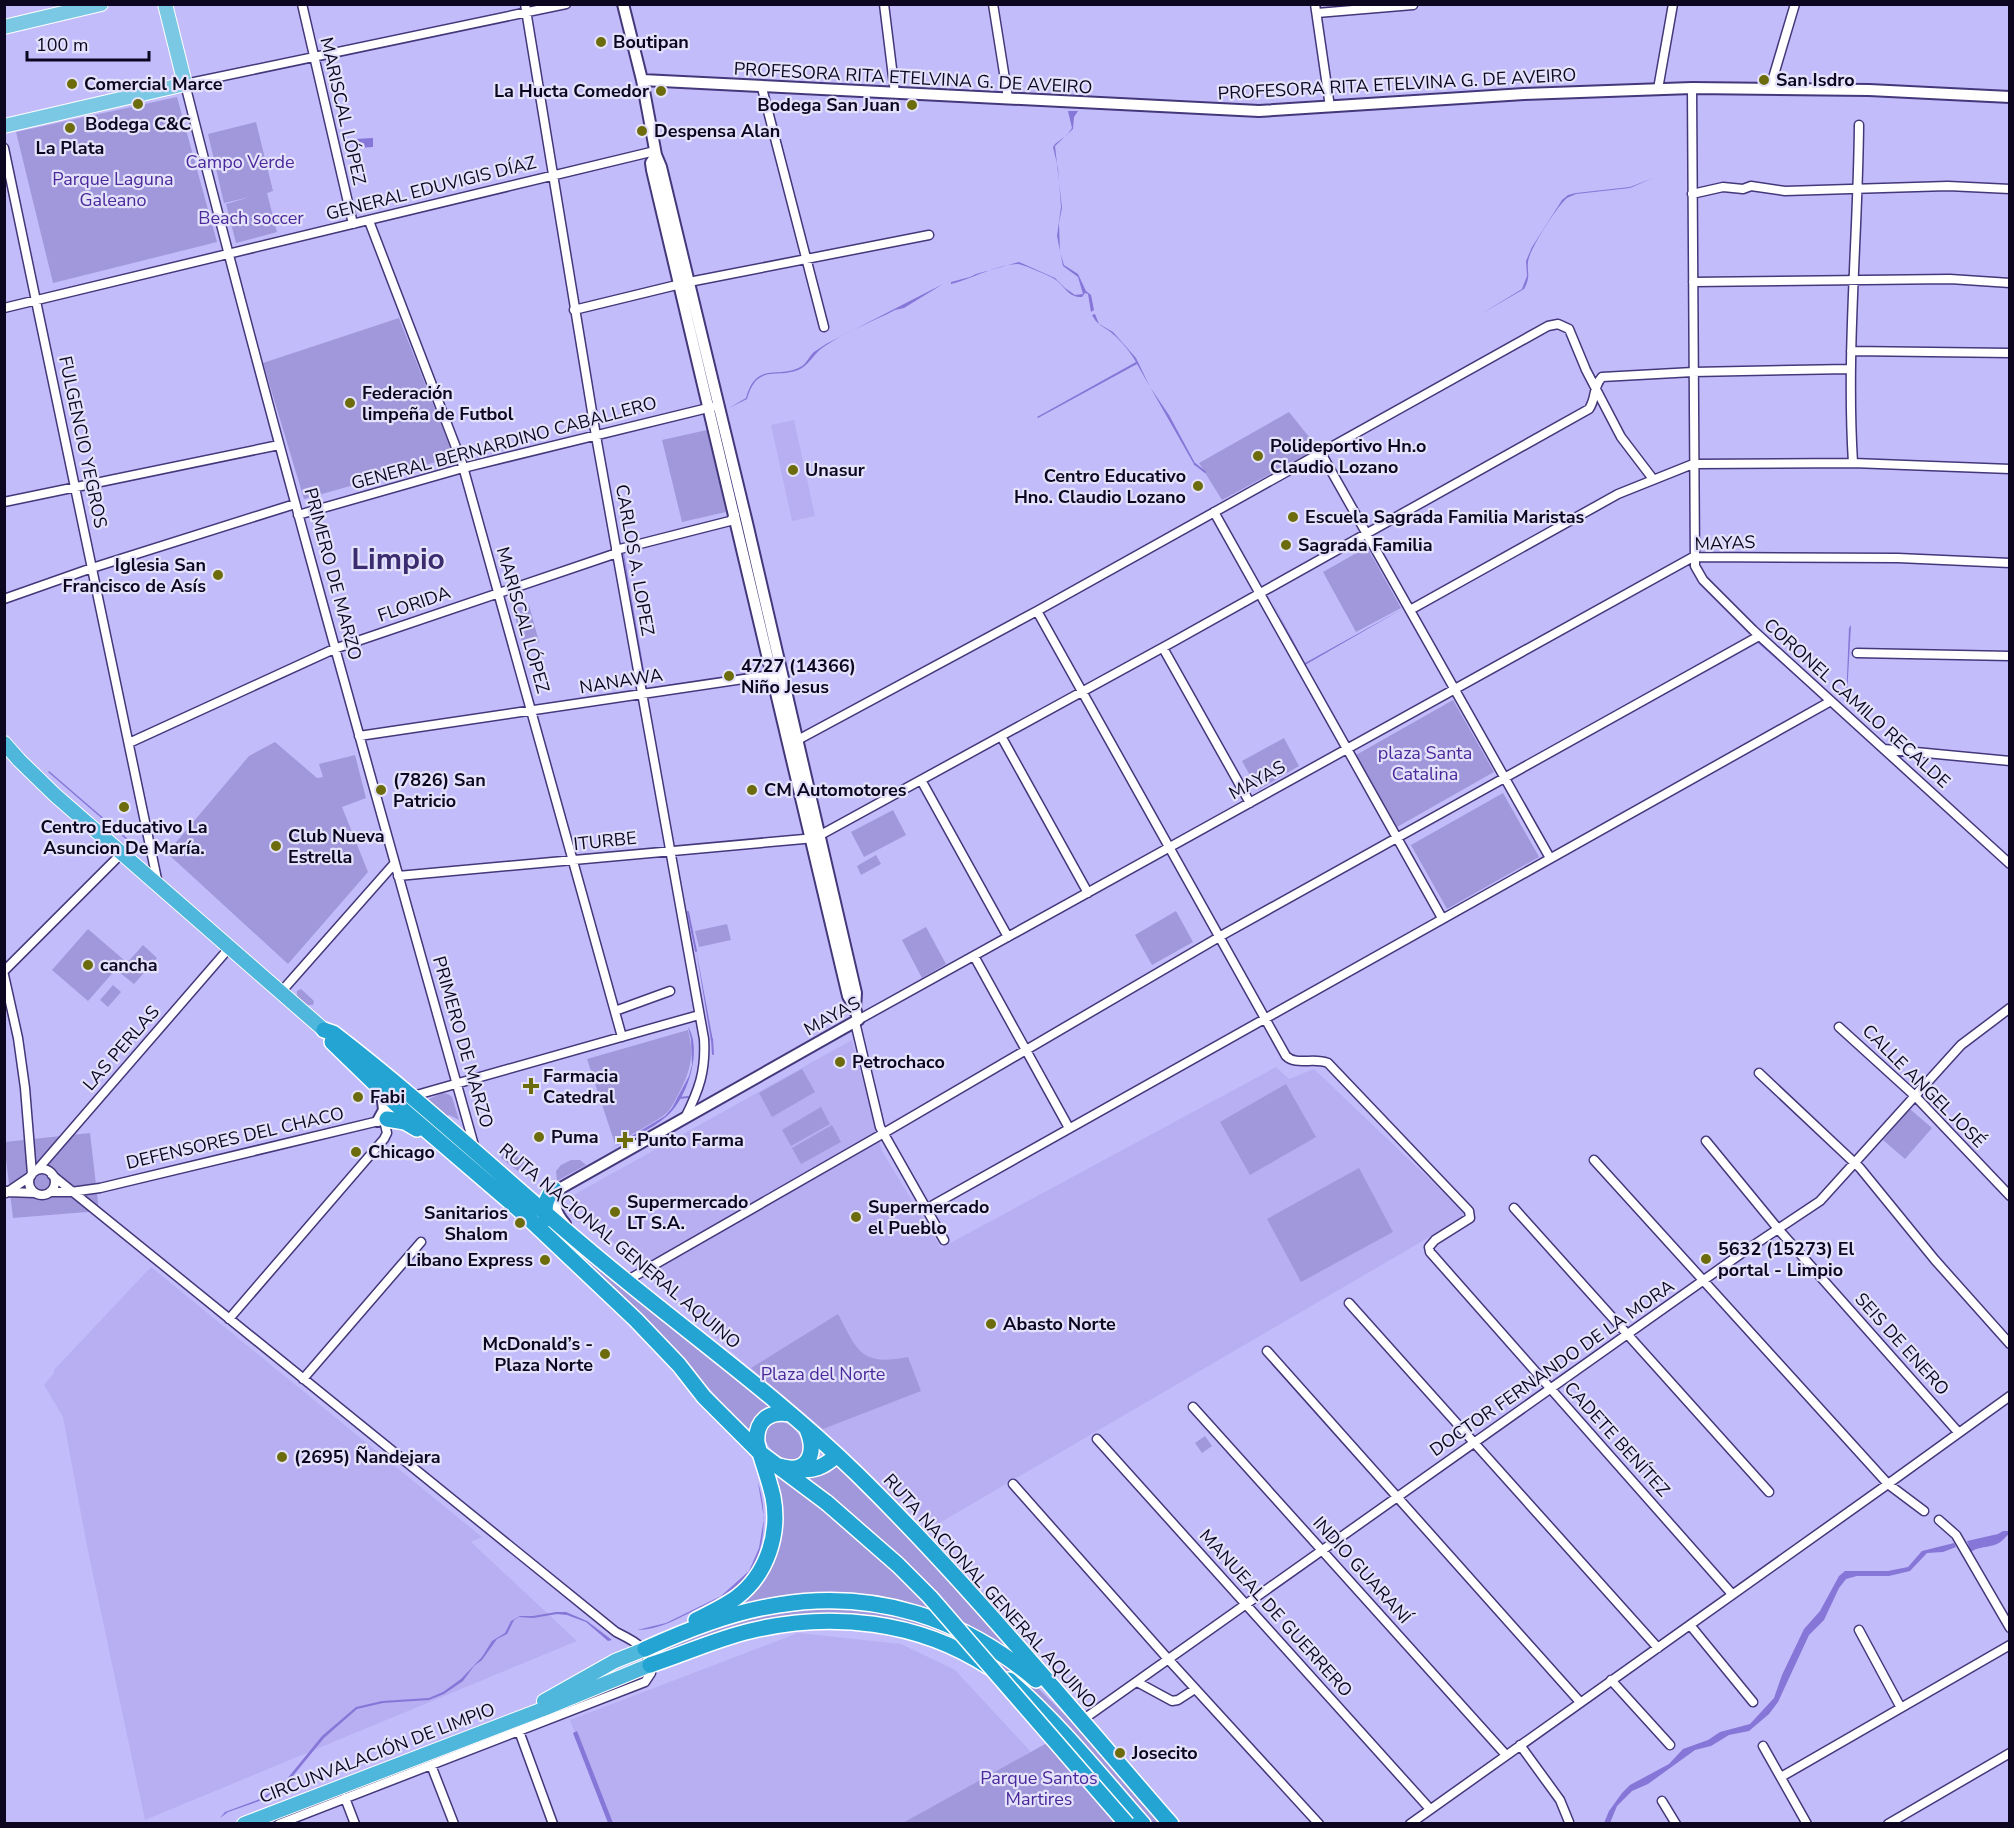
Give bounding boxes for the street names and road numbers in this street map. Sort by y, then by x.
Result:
street label: MARISCAL LÓPEZ [314,35,372,188]
street label: PROFESORA RITA ETELVINA G. DE AVEIRO [733,57,1093,99]
street label: PROFESORA RITA ETELVINA G. DE AVEIRO [1217,63,1577,105]
street label: GENERAL EDUVIGIS DÍAZ [324,150,539,226]
street label: FULGENCIO YEGROS [53,354,113,530]
street label: GENERAL BERNARDINO CABALLERO [349,391,659,495]
street label: CARLOS A. LOPEZ [610,482,660,638]
street label: PRIMERO DE MARZO [298,485,368,663]
street label: MAYAS [1694,530,1756,556]
street label: MARISCAL LÓPEZ [491,544,555,696]
street label: FLORIDA [374,580,454,628]
street label: CORONEL CAMILO RECALDE [1759,613,1955,793]
street label: NANAWA [578,663,664,699]
street label: MAYAS [1225,755,1289,805]
street label: ITURBE [572,826,638,856]
street label: PRIMERO DE MARZO [427,953,499,1131]
street label: MAYAS [800,991,864,1041]
street label: LAS PERLAS [77,1000,165,1096]
street label: CALLE ANGEL JOSÉ [1857,1019,1991,1153]
street label: DEFENSORES DEL CHACO [124,1101,346,1175]
street label: RUTA NACIONAL GENERAL AQUINO [494,1138,746,1354]
street label: DOCTOR FERNANDO DE LA MORA [1425,1274,1679,1462]
street label: SEIS DE ENERO [1849,1288,1955,1400]
street label: CADETE BENÍTEZ [1559,1376,1675,1502]
street label: RUTA NACIONAL GENERAL AQUINO [878,1468,1102,1714]
street label: INDIO GUARANÍ [1307,1511,1417,1630]
street label: MANUEAL DE GUERRERO [1194,1524,1358,1702]
street label: CIRCUNVALACIÓN DE LIMPIO [256,1697,498,1809]

